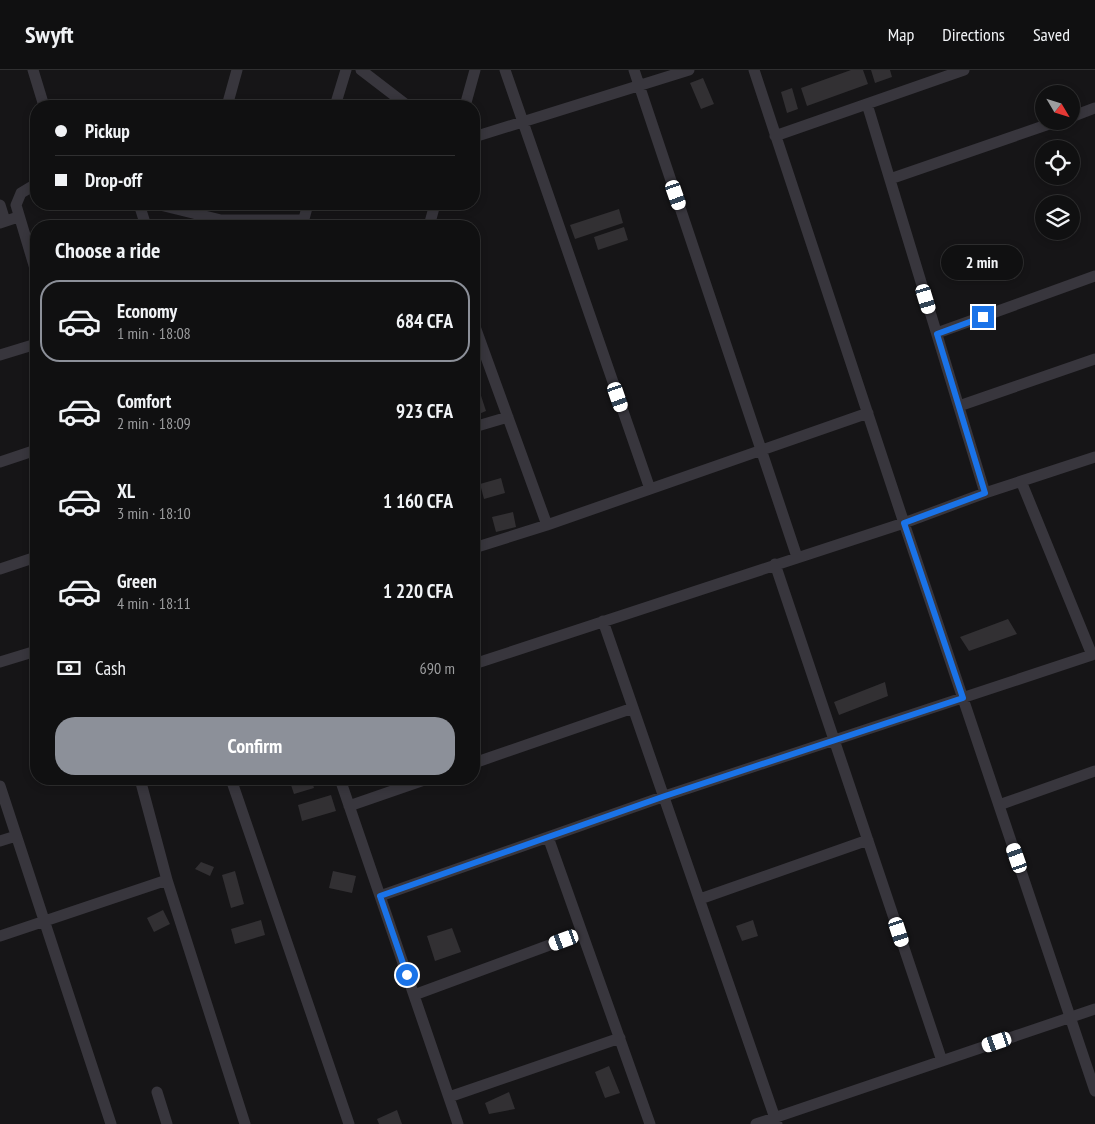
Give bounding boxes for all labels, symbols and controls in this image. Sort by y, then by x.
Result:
text: Swyft [25,19,74,50]
text: Map [888,23,914,46]
text: Directions [942,23,1005,46]
text: Saved [1033,23,1070,46]
north arrow [1035,85,1080,130]
map controls [1035,85,1080,240]
text: Pickup [85,119,130,143]
button: locate [1035,140,1080,185]
text: Drop-off [85,168,142,192]
car [664,178,687,212]
button: layers [1035,195,1080,240]
text: Choose a ride [55,236,160,264]
callout: 2 min [942,244,1024,280]
text: 2 min [966,252,998,272]
car [914,282,937,316]
icon: car [57,299,102,344]
text: Economy [117,299,177,323]
route end [972,306,994,328]
text: 684 CFA [396,309,453,333]
text: 1 min · 18:08 [117,323,191,343]
car [606,380,629,414]
icon: car [57,389,102,434]
text: Comfort [117,389,171,413]
text: 923 CFA [396,399,453,423]
text: 2 min · 18:09 [117,413,191,433]
icon: car [57,479,102,524]
text: XL [117,479,135,503]
text: 1 160 CFA [383,489,453,513]
text: 3 min · 18:10 [117,503,191,523]
icon: car [57,569,102,614]
text: Green [117,569,157,593]
text: 1 220 CFA [383,579,453,603]
text: 4 min · 18:11 [117,593,191,613]
icon: cash [55,654,83,682]
text: Cash [95,656,126,680]
text: 690 m [420,658,455,678]
button: Confirm [55,717,455,775]
car [1005,841,1028,875]
car [887,915,910,949]
car [547,928,580,952]
route start [396,964,418,986]
car [980,1030,1013,1054]

